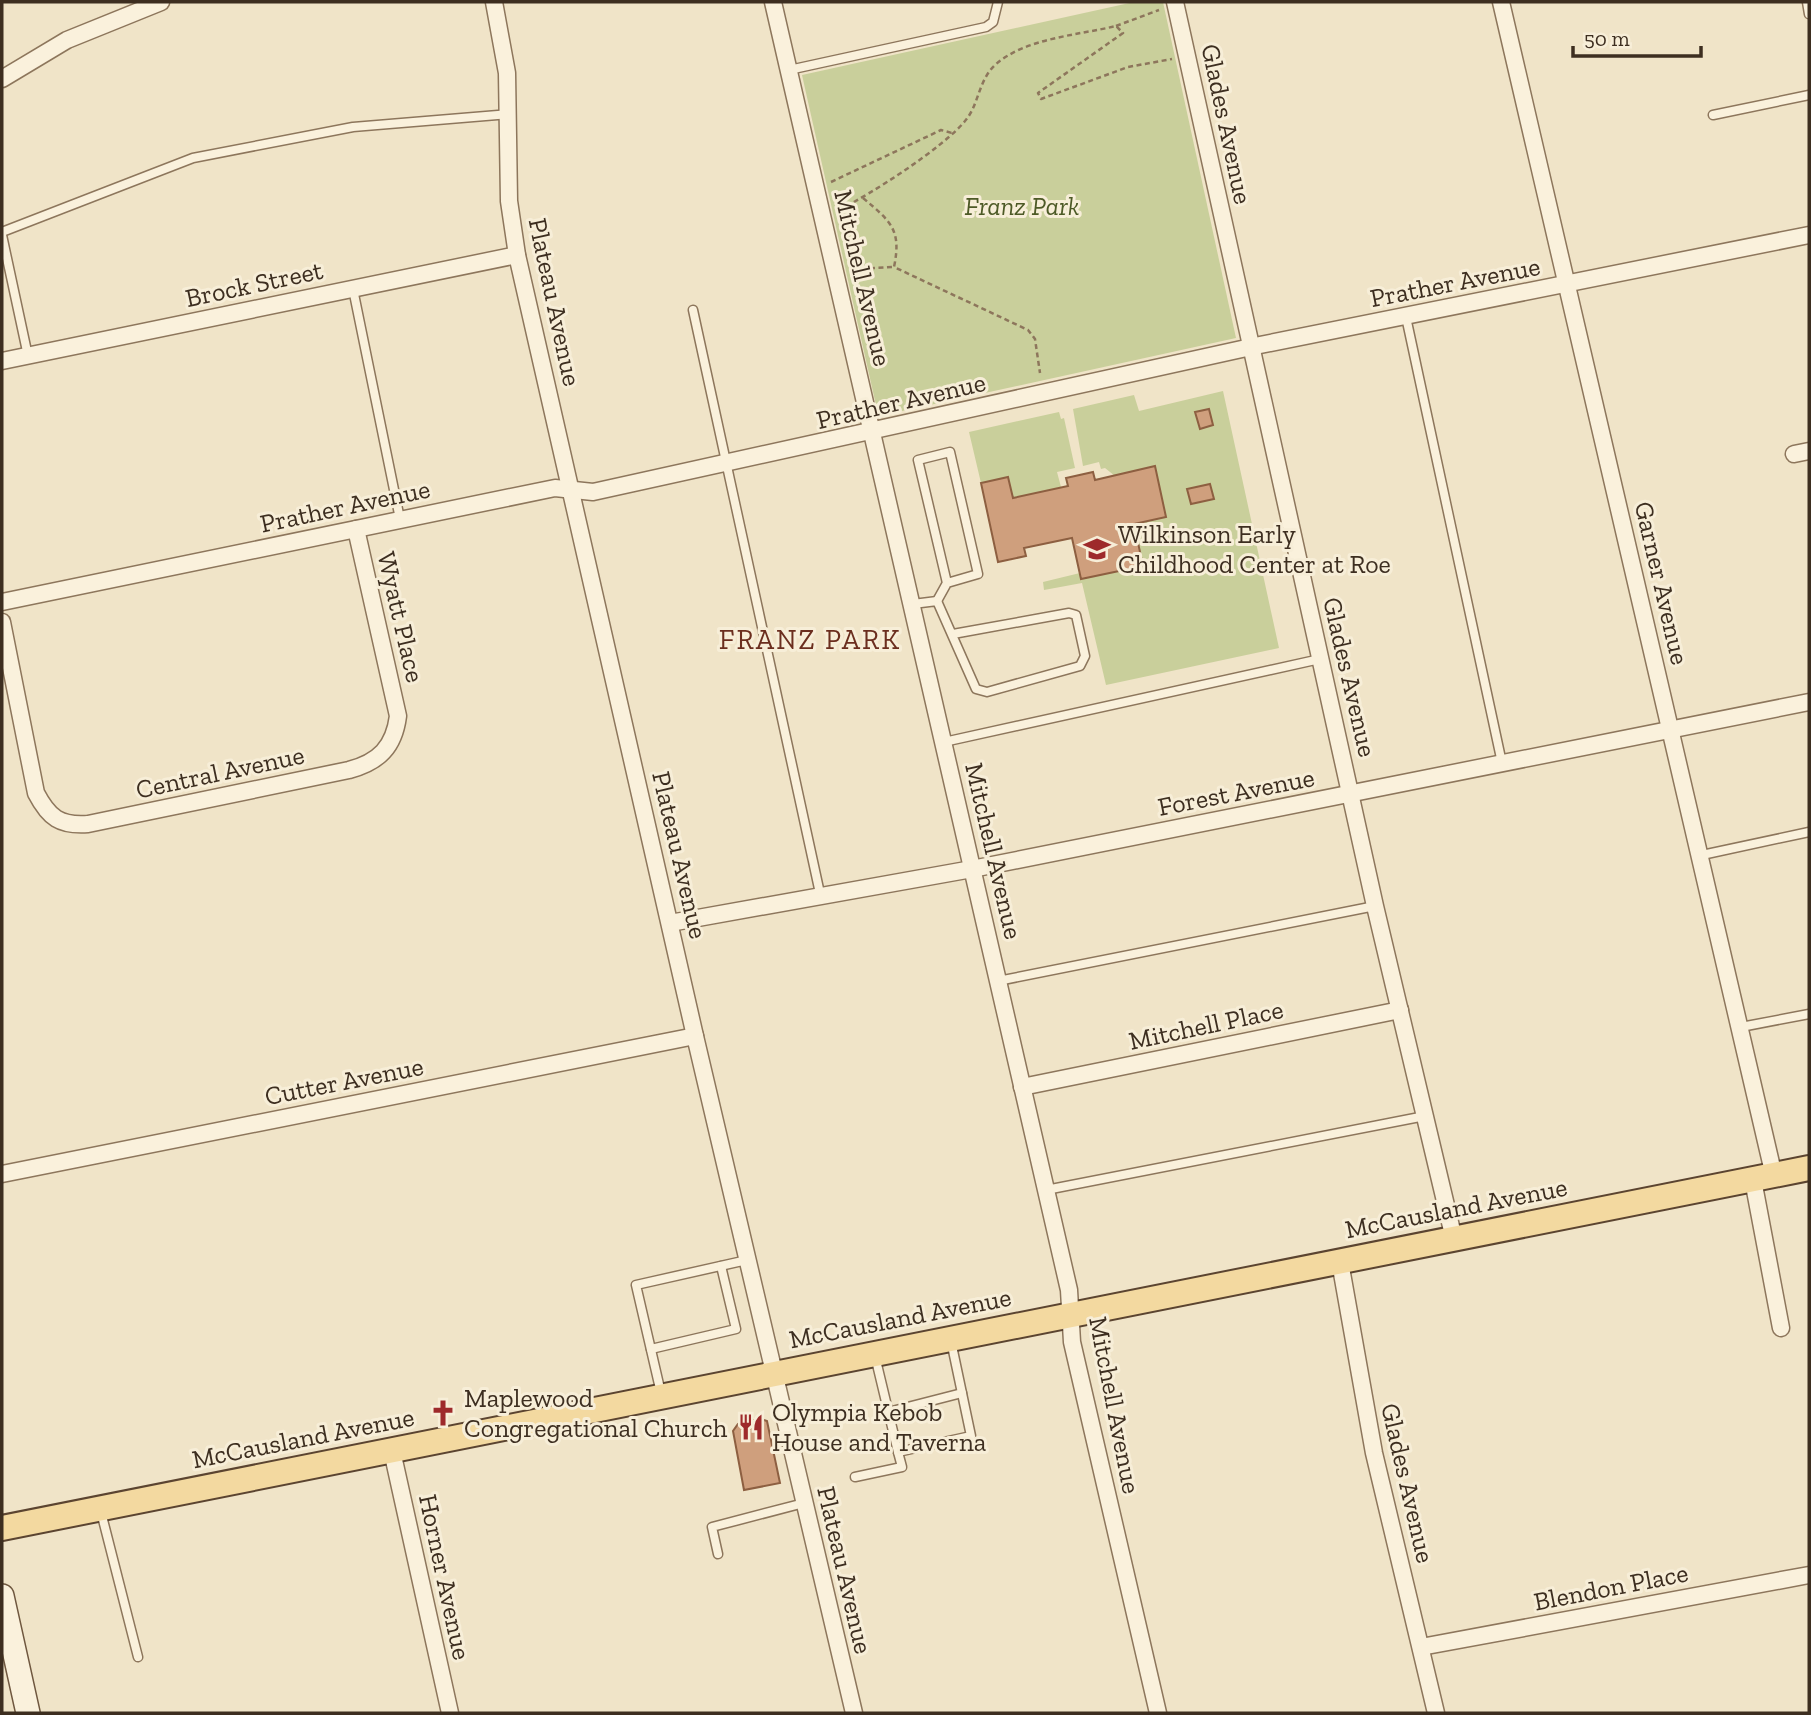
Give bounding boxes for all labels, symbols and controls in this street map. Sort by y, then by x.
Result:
scale bar [1573,14,1701,58]
text: 50 m [1584,26,1630,51]
street label: Glades Avenue [1194,41,1260,207]
street label: Mitchell Avenue [827,187,899,369]
park label: Franz Park [965,190,1079,222]
street label: Plateau Avenue [522,215,588,389]
street label: Prather Avenue [1367,250,1543,314]
street label: Brock Street [182,254,326,314]
street label: Prather Avenue [813,366,989,436]
street label: Prather Avenue [257,472,433,540]
street label: Garner Avenue [1628,498,1696,668]
place label: Wilkinson Early Childhood Center at Roe [1118,518,1391,580]
school or university icon: Wilkinson Early Childhood Center at Roe [1082,534,1112,564]
street label: Wyatt Place [370,549,432,685]
street label: Glades Avenue [1316,594,1384,760]
district label: FRANZ PARK [719,623,901,656]
street label: Central Avenue [133,739,307,805]
street label: Mitchell Avenue [958,760,1030,942]
street label: Forest Avenue [1155,761,1317,823]
street label: Plateau Avenue [645,768,715,942]
street label: Mitchell Place [1126,993,1286,1057]
street label: Cutter Avenue [262,1050,426,1112]
street label: McCausland Avenue [1342,1171,1570,1245]
street label: McCausland Avenue [786,1281,1014,1355]
street label: Mitchell Avenue [1082,1314,1148,1496]
place label: Maplewood Congregational Church [464,1382,728,1444]
place label: Olympia Kebob House and Taverna [772,1396,987,1458]
church icon: Maplewood Congregational Church [428,1398,458,1428]
street label: Glades Avenue [1374,1400,1442,1566]
street label: McCausland Avenue [189,1401,417,1475]
restaurant icon: Olympia Kebob House and Taverna [736,1412,766,1442]
street label: Plateau Avenue [810,1483,880,1657]
street label: Horner Avenue [412,1491,478,1663]
street label: Blendon Place [1531,1556,1691,1618]

